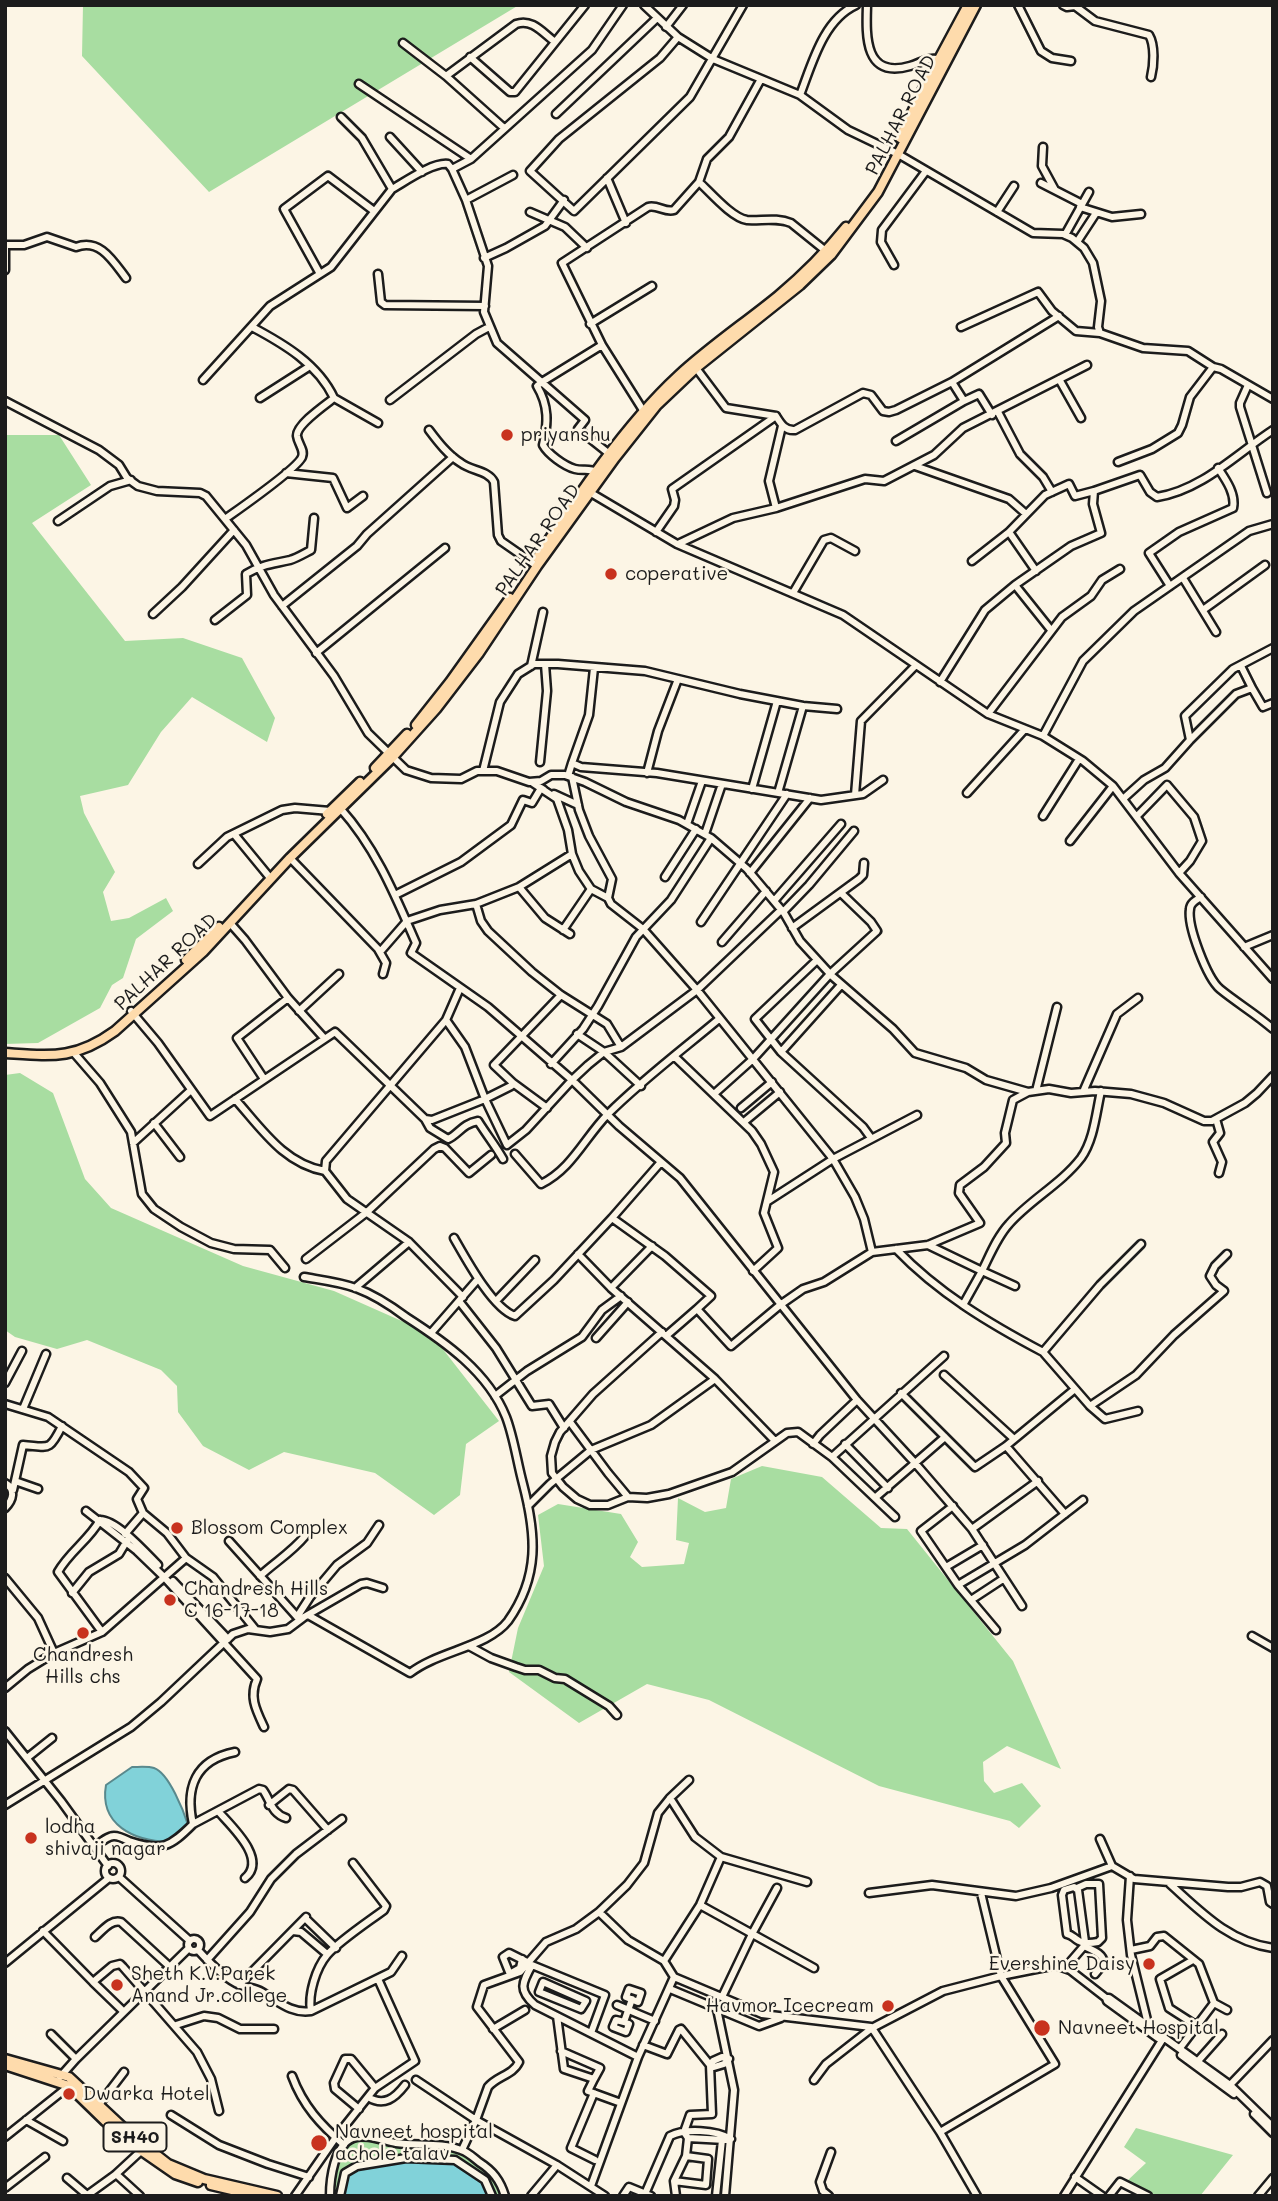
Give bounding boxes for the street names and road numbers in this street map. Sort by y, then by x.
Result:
street label: PALHAR ROAD [861,51,941,179]
street label: PALHAR ROAD [491,480,585,600]
street label: PALHAR ROAD [110,909,222,1015]
road number: SH40 [104,2122,166,2152]

